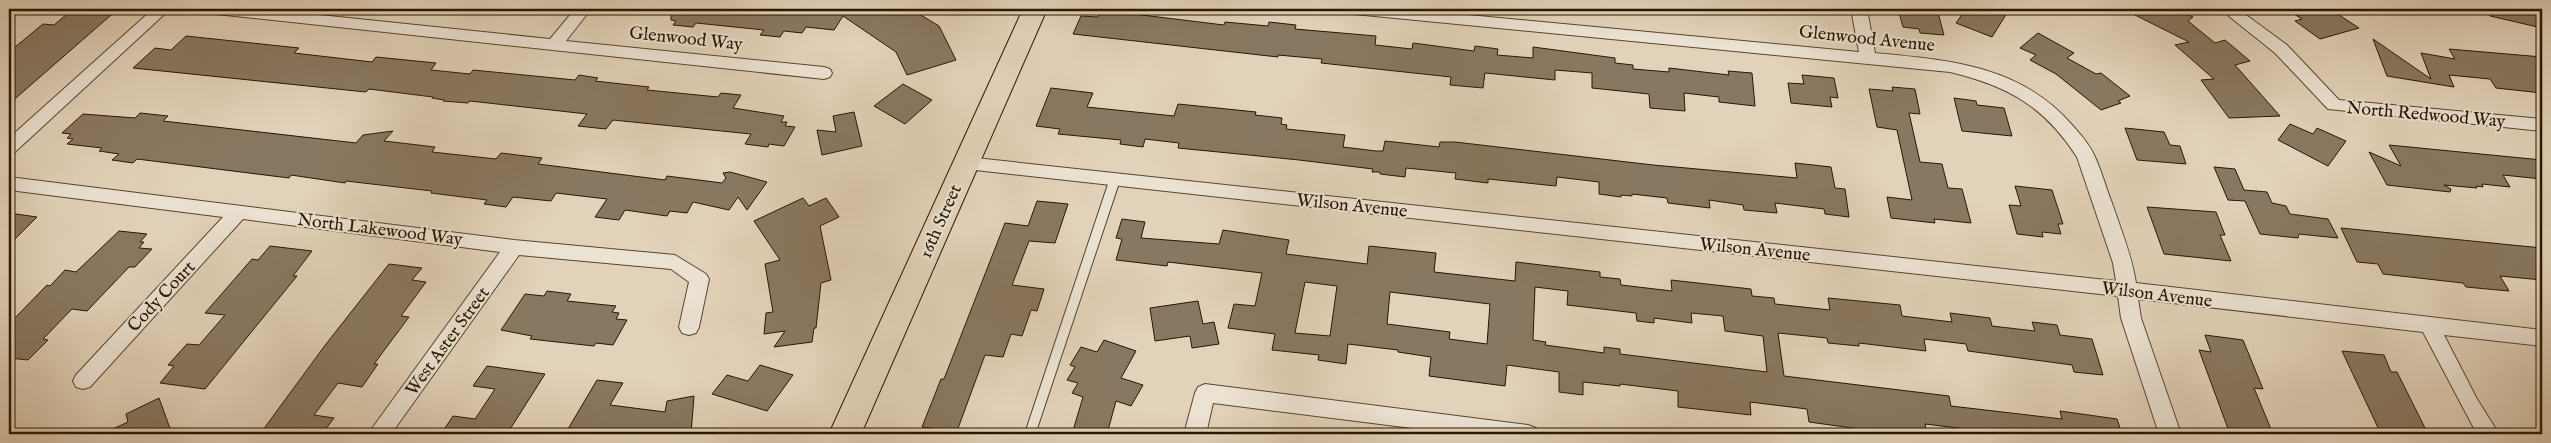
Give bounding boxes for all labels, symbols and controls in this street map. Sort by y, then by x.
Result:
street label: Glenwood Avenue [1798,21,1936,58]
street label: Glenwood Way [628,22,744,57]
street label: North Redwood Way [2345,97,2506,134]
street label: 16th Street [915,181,968,262]
street label: Wilson Avenue [1295,189,1408,224]
street label: North Lakewood Way [296,209,464,252]
street label: Wilson Avenue [1698,233,1811,268]
street label: Cody Court [123,256,201,338]
street label: Wilson Avenue [2100,277,2214,314]
street label: West Aster Street [401,283,495,401]

